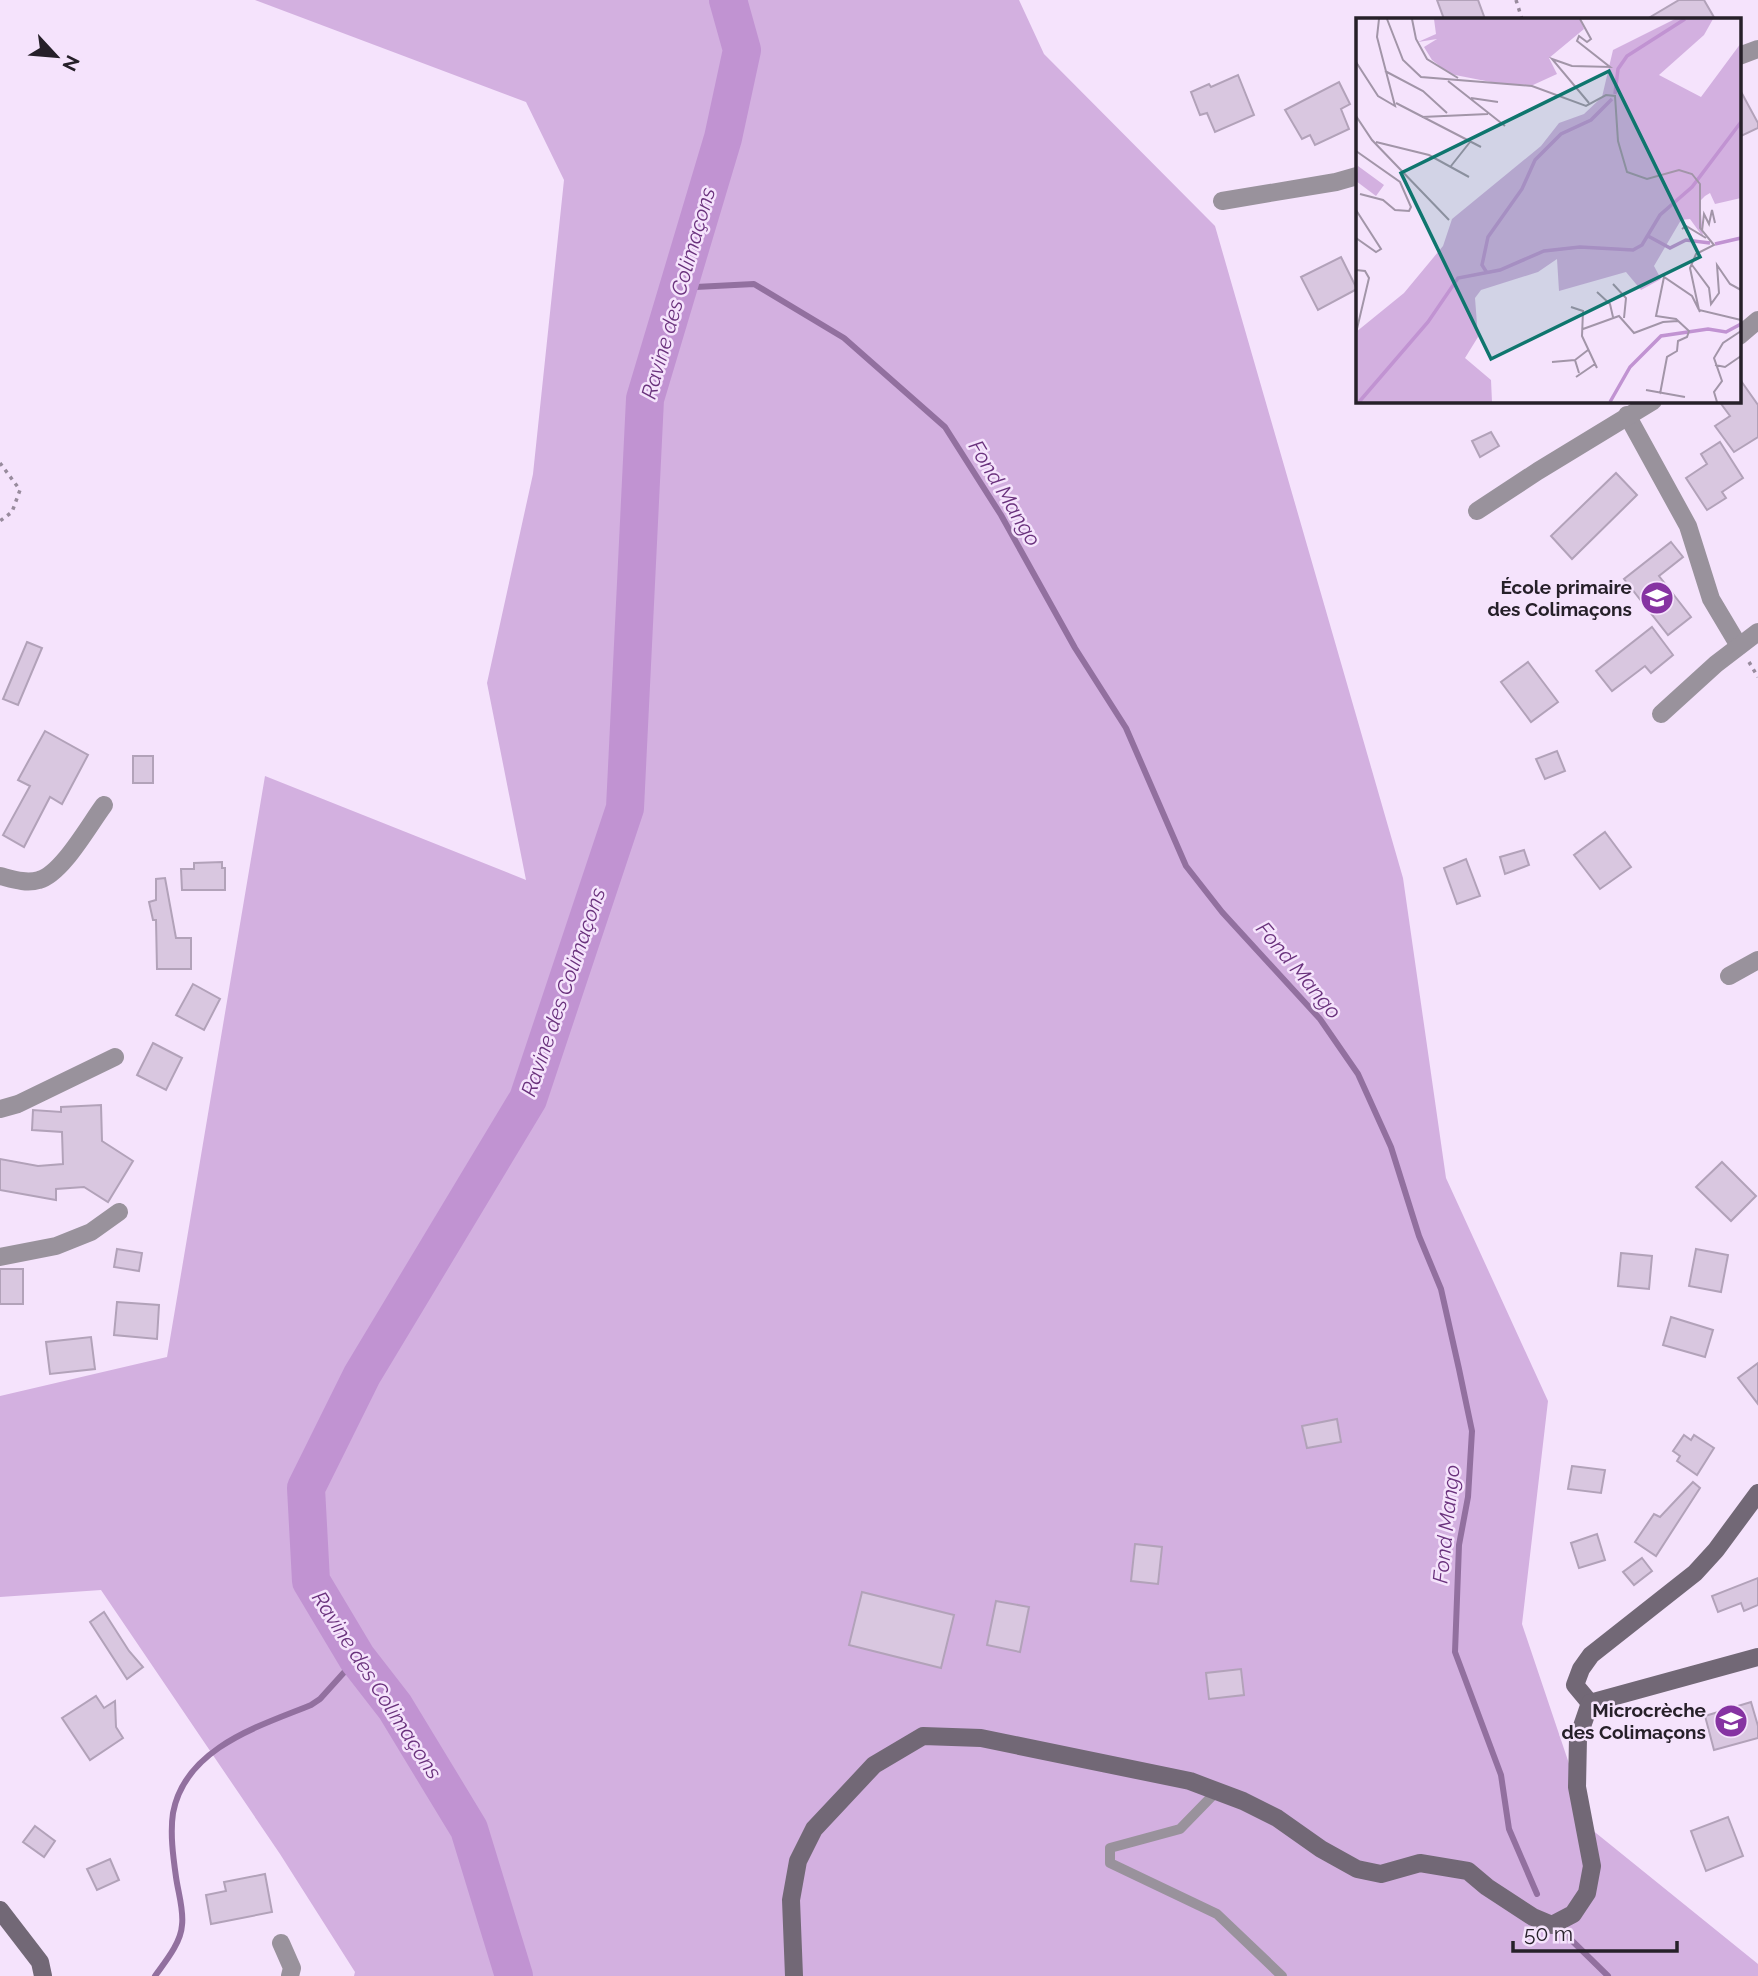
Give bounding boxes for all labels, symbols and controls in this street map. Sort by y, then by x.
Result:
inset map [1356,18,1740,402]
north arrow [21,21,91,91]
text: N [58,52,84,75]
water label: Ravine des Colimaçons [636,184,720,402]
water label: Fond Mango [964,436,1046,550]
place label: École primaire des Colimaçons [1487,576,1632,620]
school or university icon: École primaire des Colimaçons [1638,579,1676,617]
water label: Ravine des Colimaçons [516,884,610,1099]
water label: Fond Mango [1251,916,1347,1024]
water label: Fond Mango [1427,1463,1465,1585]
water label: Ravine des Colimaçons [307,1586,447,1784]
place label: Microcrèche des Colimaçons [1561,1699,1706,1743]
school or university icon: Microcrèche des Colimaçons [1712,1702,1750,1740]
scale bar [1513,1910,1678,1954]
text: 50 m [1524,1921,1573,1946]

